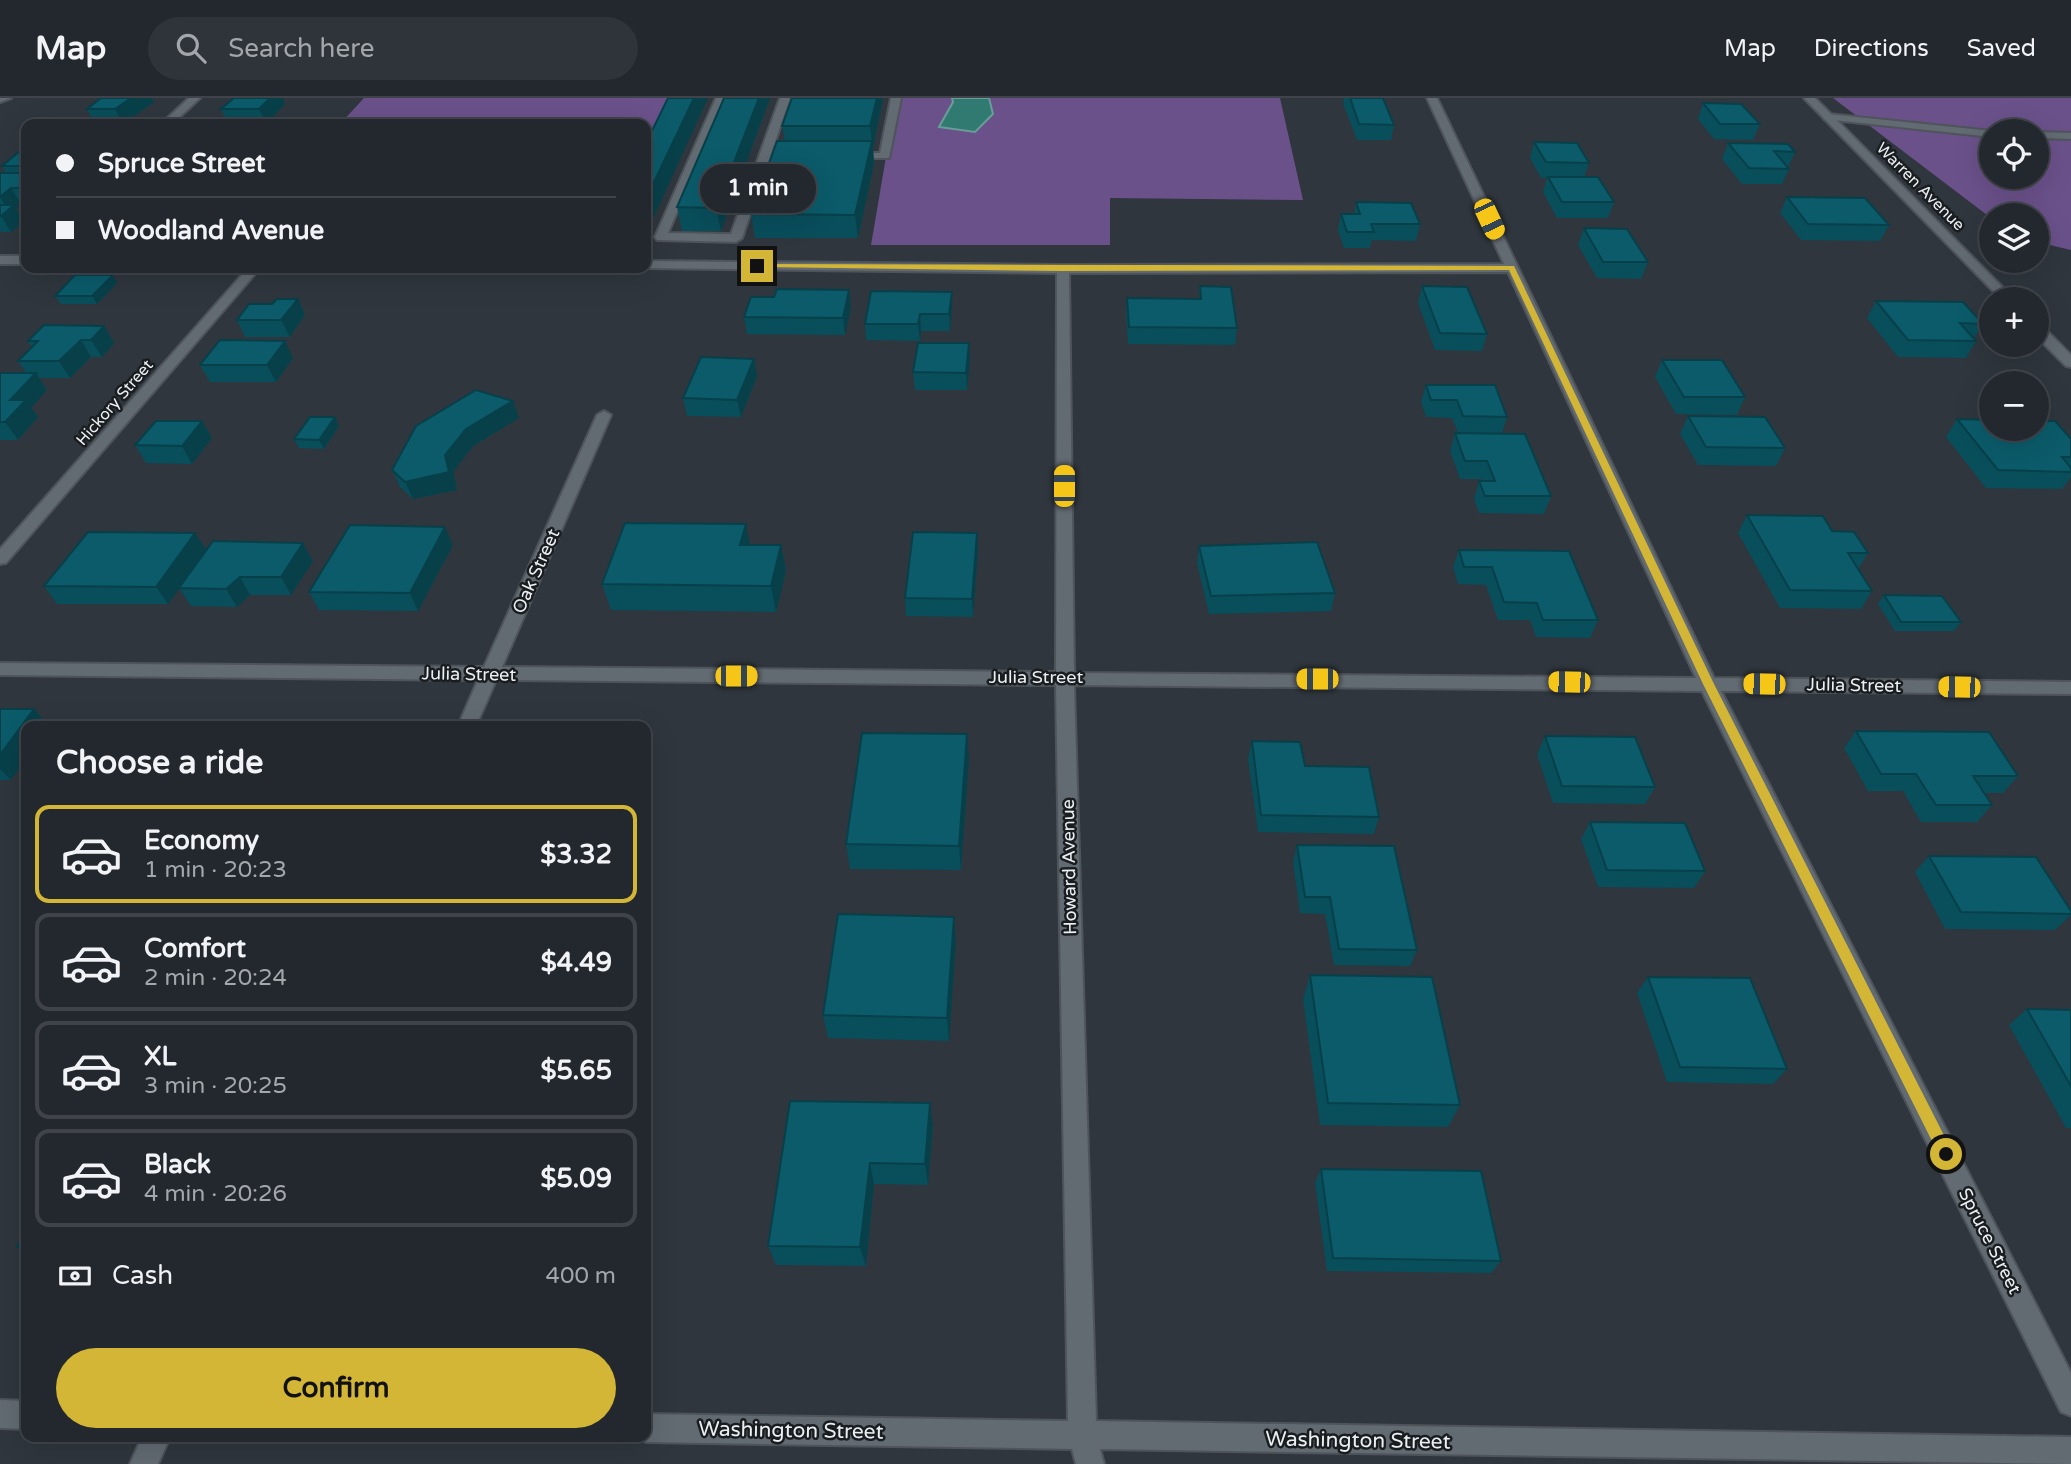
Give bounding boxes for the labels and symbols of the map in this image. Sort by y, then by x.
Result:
street label: Warren Avenue [1872,138,1969,235]
callout: 1 min [699,164,815,214]
car [1471,196,1508,242]
route end [741,250,773,282]
street label: Hickory Street [72,356,158,450]
car [1054,465,1075,507]
street label: Oak Street [508,525,564,617]
street label: Julia Street [422,662,517,686]
car [716,666,758,687]
street label: Julia Street [989,666,1083,688]
car [1297,669,1339,690]
car [1548,671,1591,693]
car [1743,673,1786,695]
street label: Julia Street [1807,673,1902,697]
car [1938,676,1981,698]
street label: Howard Avenue [1057,799,1081,935]
route start [1930,1138,1962,1170]
street label: Spruce Street [1954,1184,2026,1298]
street label: Washington Street [698,1416,884,1445]
street label: Washington Street [1265,1426,1451,1455]

